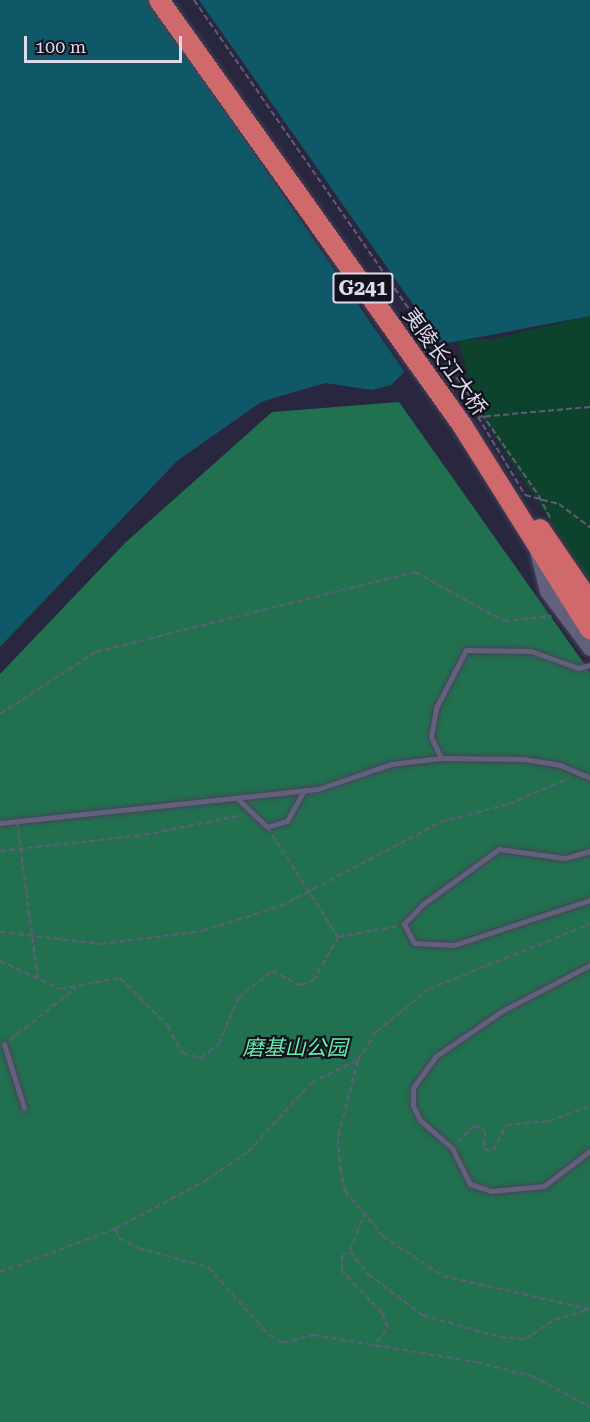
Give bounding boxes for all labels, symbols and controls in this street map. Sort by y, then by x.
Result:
scale bar [27,24,184,62]
text: 100 m [35,36,86,57]
road number: G241 [332,271,394,305]
street label: 夷陵长江大桥 [398,304,492,420]
park label: 磨基山公园 [243,1035,347,1061]

